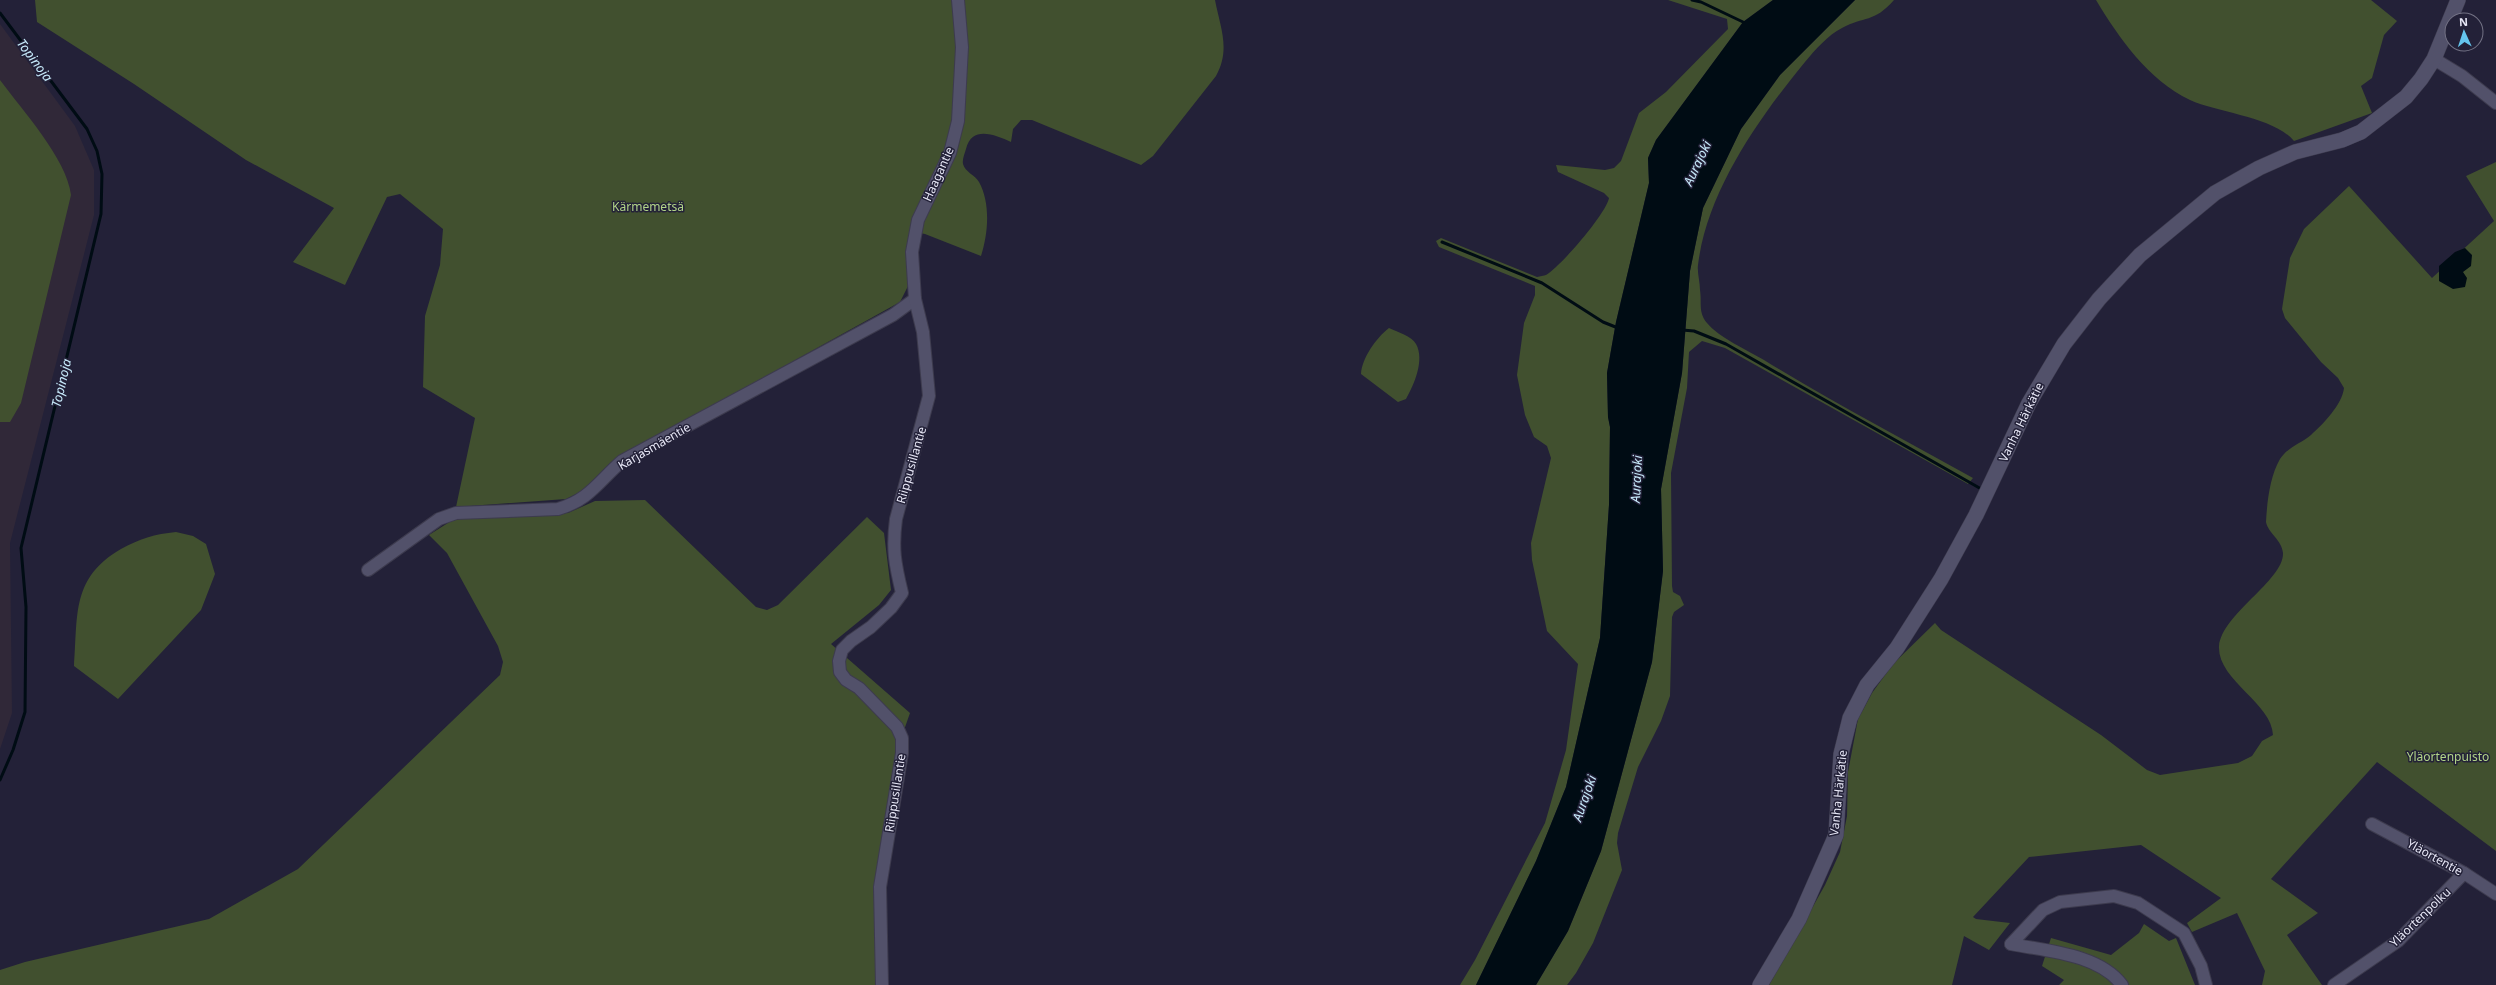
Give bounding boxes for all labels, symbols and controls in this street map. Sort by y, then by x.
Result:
north arrow [2444,12,2484,52]
text: N [2459,14,2468,29]
water label: Topinoja [13,35,57,86]
water label: Aurajoki [1678,137,1715,189]
street label: Haagantie [918,144,958,204]
park label: Kärmemetsä [612,198,684,215]
water label: Topinoja [47,356,75,409]
street label: Vanha Härkätie [1994,379,2048,465]
street label: Karjasmäentie [615,418,694,474]
street label: Riippusillantie [892,424,930,505]
water label: Aurajoki [1626,454,1646,504]
park label: Yläortenpuisto [2407,748,2489,765]
street label: Vanha Härkätie [1825,749,1851,837]
street label: Riippusillantie [880,752,910,833]
water label: Aurajoki [1567,772,1600,824]
street label: Yläortentie [2404,835,2466,879]
street label: Yläortenpolku [2386,883,2454,951]

